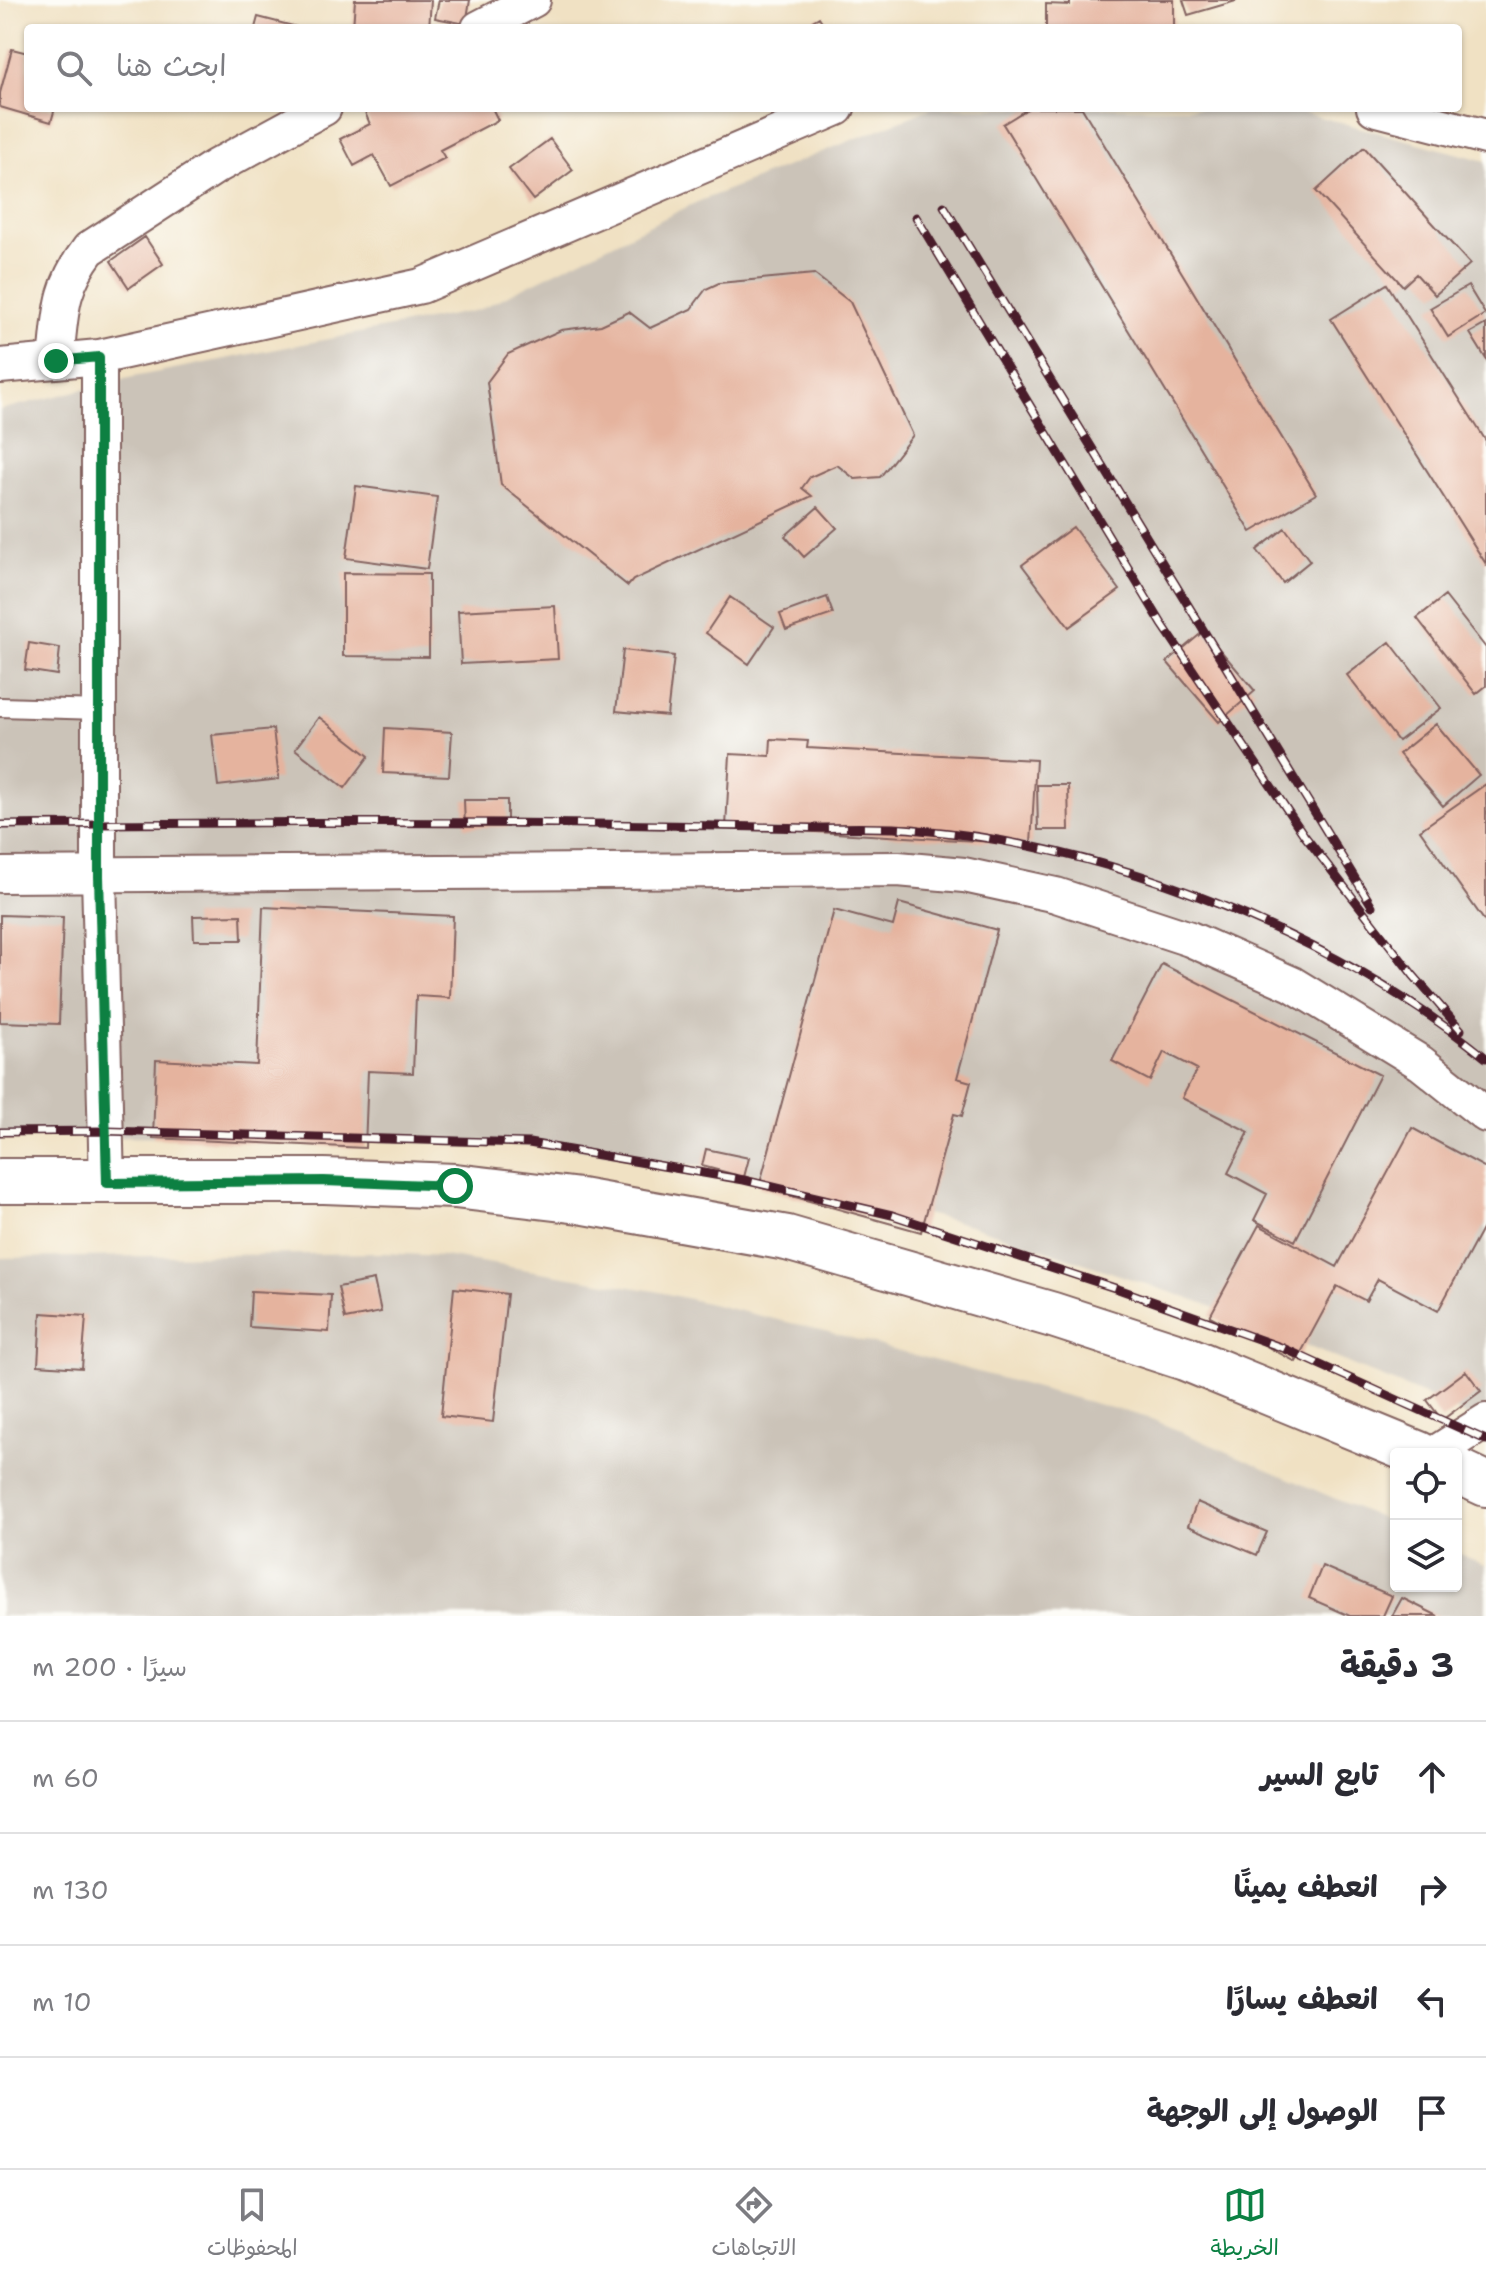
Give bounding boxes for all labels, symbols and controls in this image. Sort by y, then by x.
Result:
search box [24,24,1462,112]
text: ابحث هنا [116,45,227,86]
icon: search [52,46,96,90]
route end [38,343,74,379]
route start [437,1168,473,1204]
map controls [1390,1448,1462,1592]
button: locate [1390,1448,1462,1520]
button: layers [1390,1520,1462,1592]
text: 3 دقيقة [1340,1642,1454,1688]
text: سيرًا · 200 m [32,1649,187,1684]
text: تابع السير [1261,1754,1378,1795]
icon: ahead [1410,1755,1454,1799]
text: 60 m [32,1760,99,1795]
text: انعطف يمينًا [1234,1866,1378,1907]
icon: right [1410,1867,1454,1911]
text: 130 m [32,1872,109,1907]
text: انعطف يسارًا [1226,1978,1378,2019]
icon: left [1410,1979,1454,2023]
text: 10 m [32,1984,92,2019]
text: الوصول إلى الوجهة [1146,2090,1378,2131]
icon: arrive [1410,2091,1454,2135]
tab: المحفوظات [207,2183,298,2267]
tab: الاتجاهات [711,2183,796,2267]
tab: الخريطة [1210,2183,1279,2267]

